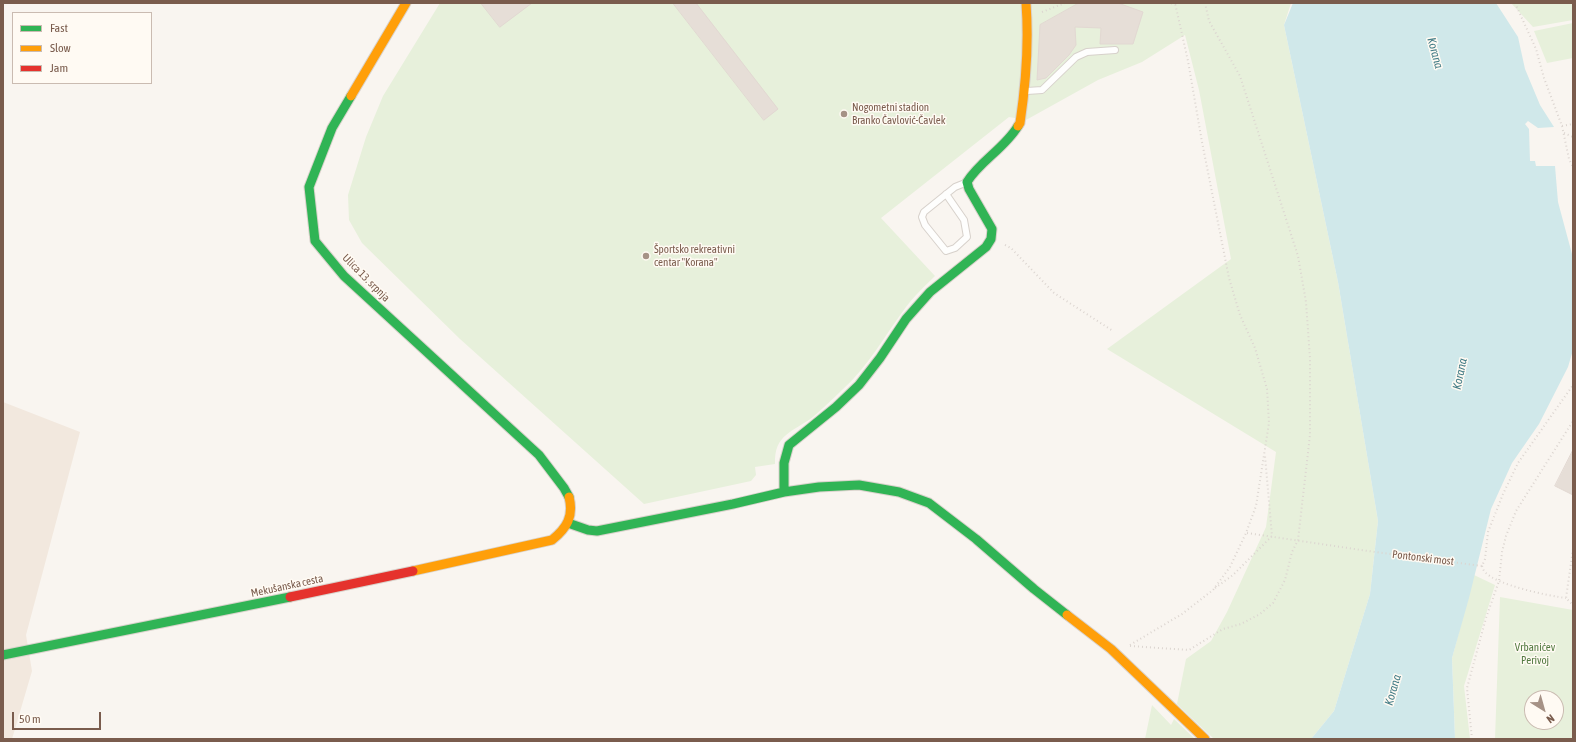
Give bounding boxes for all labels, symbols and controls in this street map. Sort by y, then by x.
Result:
legend [12,12,152,84]
text: Fast [50,21,68,35]
water label: Korana [1424,36,1446,70]
text: Slow [50,41,71,55]
text: Jam [50,61,68,75]
place label: Nogometni stadion Branko Čavlović-Čavlek [852,101,946,127]
marker: Nogometni stadion Branko Čavlović-Čavlek [839,109,849,119]
place label: Športsko rekreativni centar "Korana" [654,243,735,269]
street label: Ulica 13. srpnja [339,251,393,305]
marker: Športsko rekreativni centar "Korana" [641,251,651,261]
water label: Korana [1450,357,1470,391]
street label: Pontonski most [1391,548,1455,568]
street label: Mekušanska cesta [250,572,324,600]
park label: Vrbanićev Perivoj [1515,641,1555,667]
water label: Korana [1382,673,1404,707]
north arrow [1524,690,1564,730]
scale bar [14,704,103,730]
text: 50 m [19,712,41,726]
text: N [1544,712,1557,726]

